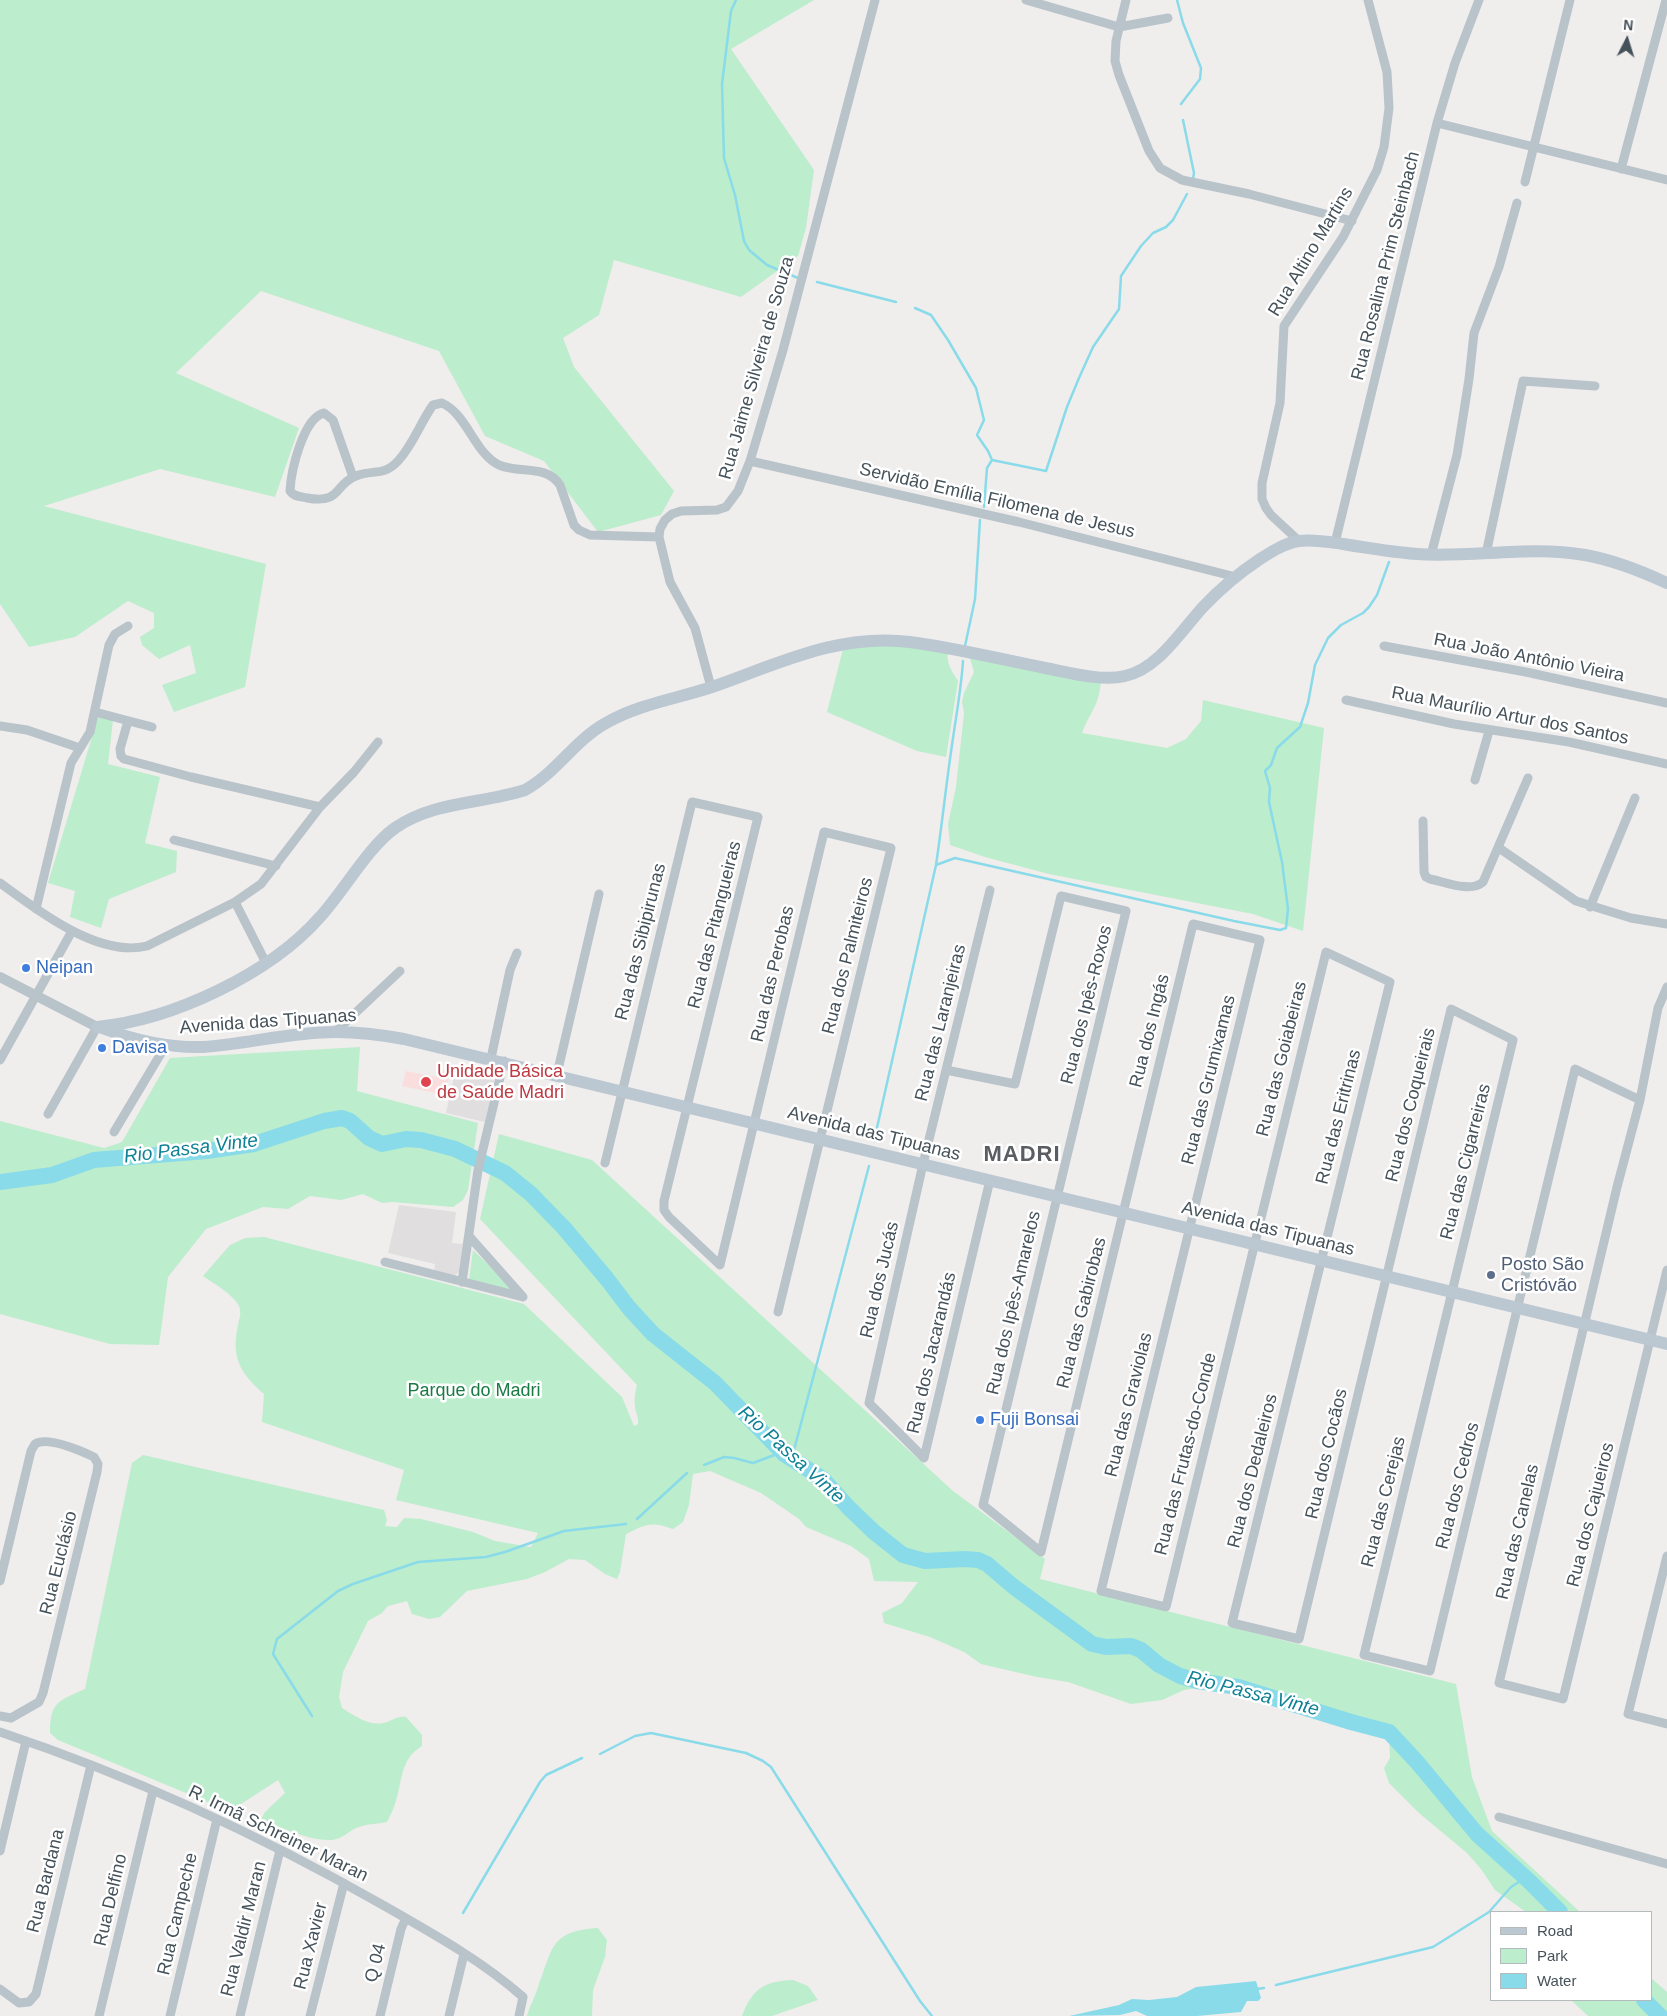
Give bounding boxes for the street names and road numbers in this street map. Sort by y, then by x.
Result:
street label: Rua Rosalina Prim Steinbach [1347,149,1425,383]
street label: Rua Altino Martins [1264,183,1358,321]
street label: Rua Jaime Silveira de Souza [715,254,799,482]
street label: Servidão Emília Filomena de Jesus [857,459,1137,543]
street label: Rua João Antônio Vieira [1432,629,1626,687]
street label: Rua Maurílio Artur dos Santos [1390,682,1630,750]
street label: Rua das Pitangueiras [684,839,746,1011]
street label: Rua das Sibipirunas [611,861,671,1023]
street label: Rua dos Palmiteiros [818,875,878,1037]
street label: Rua das Perobas [747,904,799,1044]
street label: Rua dos Ipês-Roxos [1057,923,1117,1087]
street label: Rua das Laranjeiras [911,942,971,1104]
street label: Rua dos Ingás [1125,972,1175,1090]
street label: Rua das Goiabeiras [1252,979,1312,1139]
street label: Rua das Grumixamas [1177,993,1241,1167]
street label: Avenida das Tipuanas [179,1005,357,1039]
street label: Rua dos Coqueirais [1381,1026,1441,1184]
street label: Rua das Eritrinas [1312,1047,1366,1187]
street label: Rua das Cigarreiras [1436,1082,1496,1242]
street label: Avenida das Tipuanas [785,1102,963,1166]
street label: Avenida das Tipuanas [1179,1197,1357,1261]
street label: Rua dos Ipês-Amarelos [982,1209,1046,1397]
street label: Rua dos Jucás [856,1220,904,1340]
street label: Rua das Gabirobas [1053,1235,1111,1391]
street label: Rua dos Jacarandás [903,1270,961,1436]
street label: Rua das Graviolas [1101,1331,1157,1479]
street label: Rua das Frutas-do-Conde [1150,1350,1222,1558]
street label: Rua dos Cocãos [1302,1387,1352,1521]
street label: Rua dos Dedaleiros [1223,1392,1283,1550]
street label: Rua dos Cedros [1432,1420,1484,1552]
street label: Rua das Cerejas [1357,1434,1411,1570]
street label: Rua dos Cajueiros [1563,1441,1619,1589]
street label: Rua das Canelas [1492,1462,1544,1602]
street label: Rua Euclásio [36,1509,82,1617]
street label: R. Irmã Schreiner Maran [185,1781,371,1887]
street label: Rua Bardana [23,1827,69,1935]
street label: Rua Campeche [153,1851,203,1977]
street label: Rua Delfino [90,1852,132,1948]
street label: Rua Valdir Maran [217,1859,271,1999]
street label: Rua Xavier [290,1900,332,1992]
street label: Q 04 [361,1941,391,1985]

